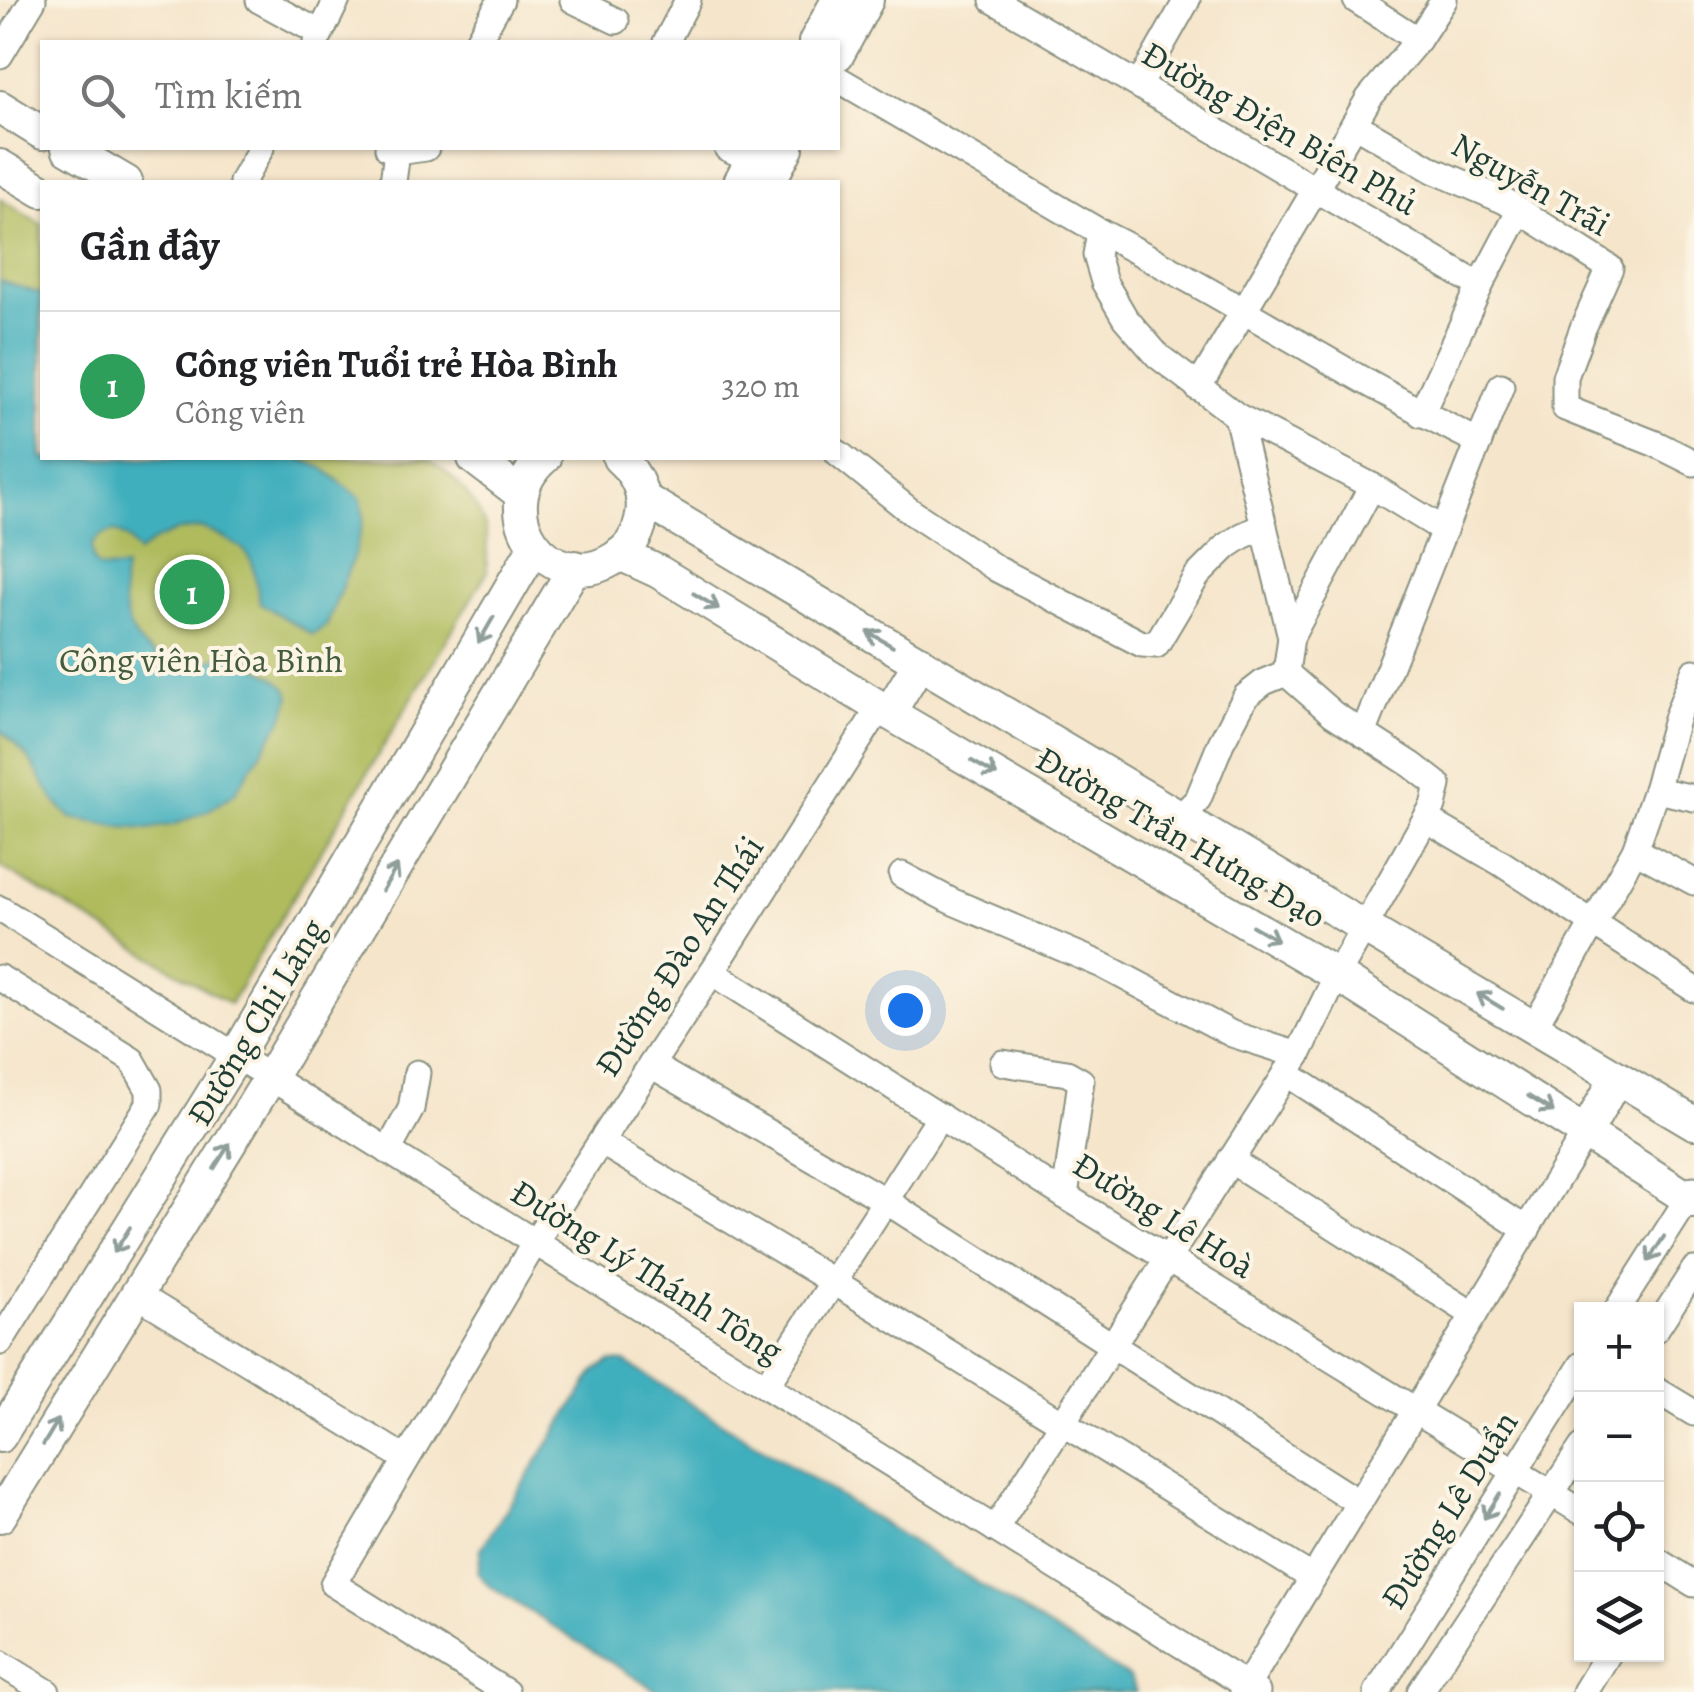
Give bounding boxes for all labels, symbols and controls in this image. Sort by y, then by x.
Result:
street label: Đường Điện Biên Phủ [1133,29,1427,227]
search box [40,40,840,150]
icon: search [75,68,130,123]
text: Tìm kiếm [155,69,303,121]
street label: Nguyễn Trãi [1443,121,1619,247]
text: Gần đây [80,217,220,274]
text: Công viên Tuổi trẻ Hòa Bình [175,338,618,390]
text: 1 [107,364,118,408]
text: 320 m [721,364,800,408]
text: Công viên [175,390,305,434]
pin: 1 [160,554,224,630]
one-way arrow [691,591,720,611]
one-way arrow [475,615,495,644]
one-way arrow [866,628,895,648]
park label: Công viên Hòa Bình [59,636,343,684]
street label: Đường Trần Hưng Đạo [1027,734,1335,940]
one-way arrow [969,759,998,779]
street label: Đường Đào An Thái [583,826,775,1086]
one-way arrow [380,864,400,893]
street label: Đường Chi Lăng [175,909,337,1135]
one-way arrow [1250,923,1279,943]
your location [880,985,931,1036]
one-way arrow [1476,991,1505,1011]
one-way arrow [1526,1093,1555,1114]
street label: Đường Lê Hoà [1064,1140,1265,1290]
one-way arrow [211,1142,232,1171]
street label: Đường Lý Thánh Tông [502,1168,793,1374]
one-way arrow [112,1225,132,1254]
one-way arrow [1645,1235,1666,1263]
map controls [1574,1302,1664,1662]
button: + [1574,1302,1664,1392]
button: − [1574,1392,1664,1482]
street label: Đường Lê Duẩn [1369,1402,1529,1618]
one-way arrow [41,1419,61,1447]
button: locate [1574,1482,1664,1572]
one-way arrow [1482,1491,1502,1520]
button: layers [1574,1572,1664,1662]

